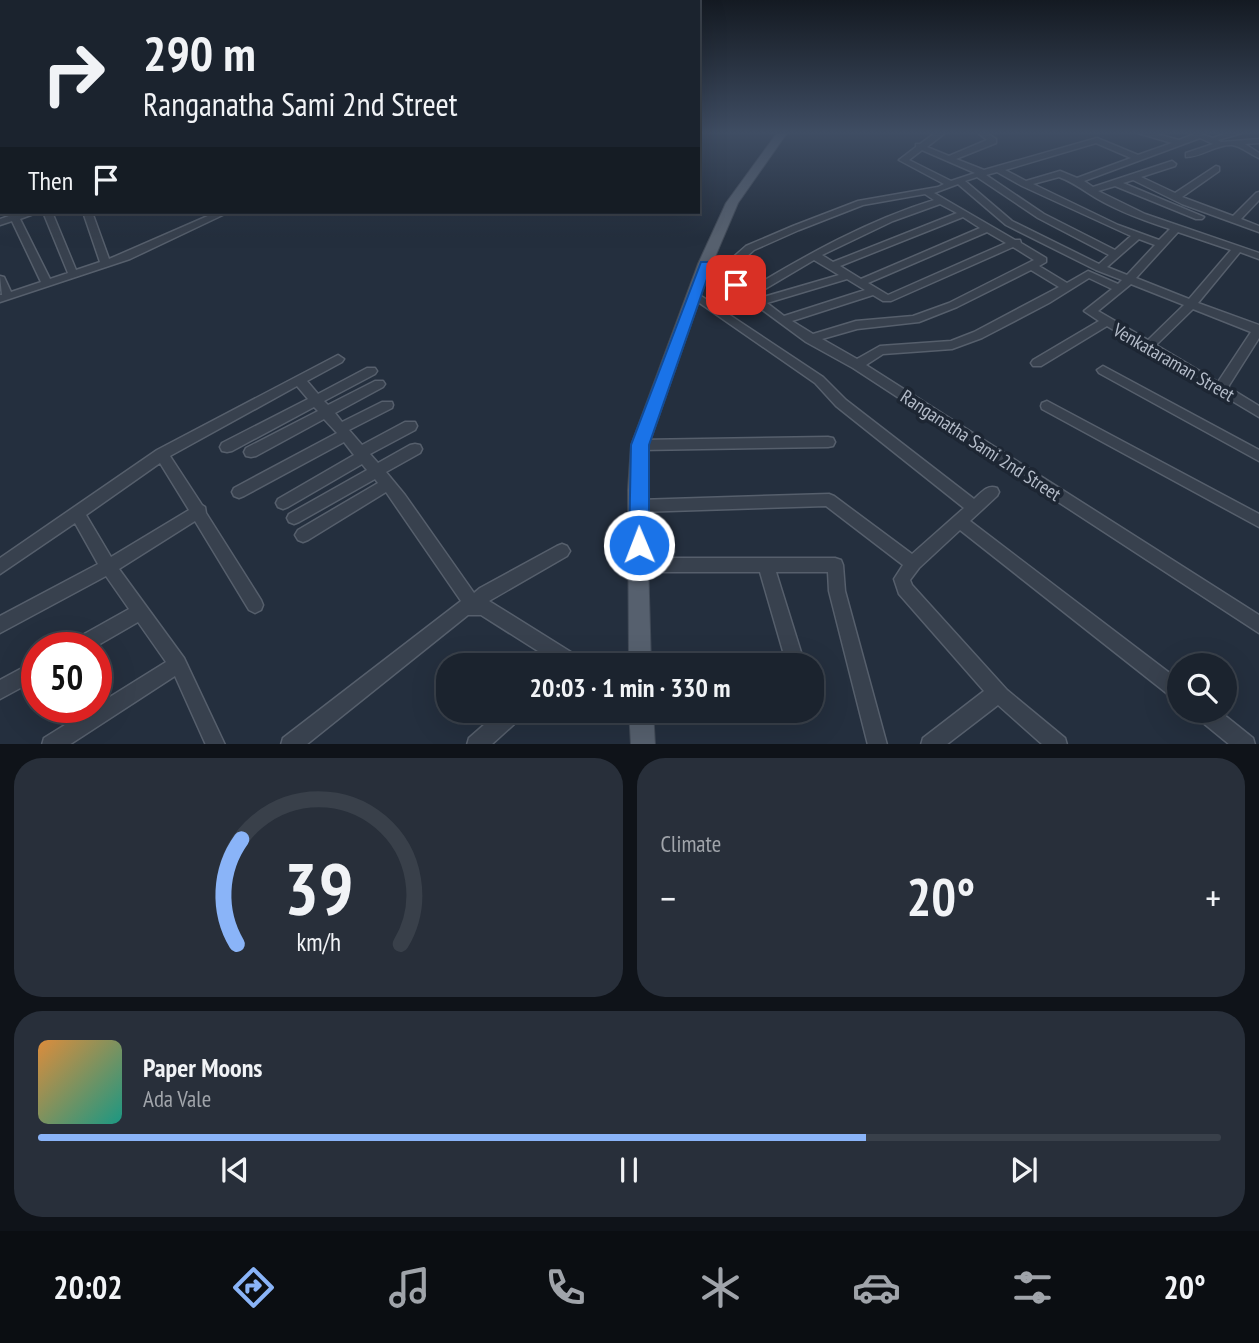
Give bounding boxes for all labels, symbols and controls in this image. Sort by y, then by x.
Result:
text: 290 m [143,21,256,85]
icon: right [28,28,119,119]
text: Ranganatha Sami 2nd Street [143,83,458,125]
icon: arrive [87,161,125,199]
text: Then [28,164,73,197]
pin [706,255,766,315]
icon: arrive [717,266,755,304]
street label: Venkataraman Street [1108,317,1240,407]
street label: Ranganatha Sami 2nd Street [896,384,1066,506]
position arrow [602,508,676,582]
speed limit sign: 50 [21,632,112,723]
map controls [1167,653,1237,723]
button: search [1167,653,1237,723]
text: 20:03 · 1 min · 330 m [530,671,730,704]
text: Climate [661,829,721,858]
text: 39 [283,840,353,934]
text: 20° [906,863,975,930]
text: − [661,873,676,922]
text: + [1205,873,1221,922]
text: km/h [296,925,340,957]
text: Paper Moons [143,1051,262,1084]
text: Ada Vale [143,1084,211,1113]
icon: previous [216,1151,254,1189]
icon: pause [610,1151,648,1189]
icon: next [1005,1151,1043,1189]
icon: directions [229,1263,278,1312]
icon: music [385,1263,434,1312]
icon: phone [541,1263,590,1312]
icon: climate [696,1263,745,1312]
icon: car [852,1263,901,1312]
icon: filters [1008,1263,1057,1312]
text: 20:02 [53,1266,123,1308]
text: 20° [1163,1266,1206,1308]

